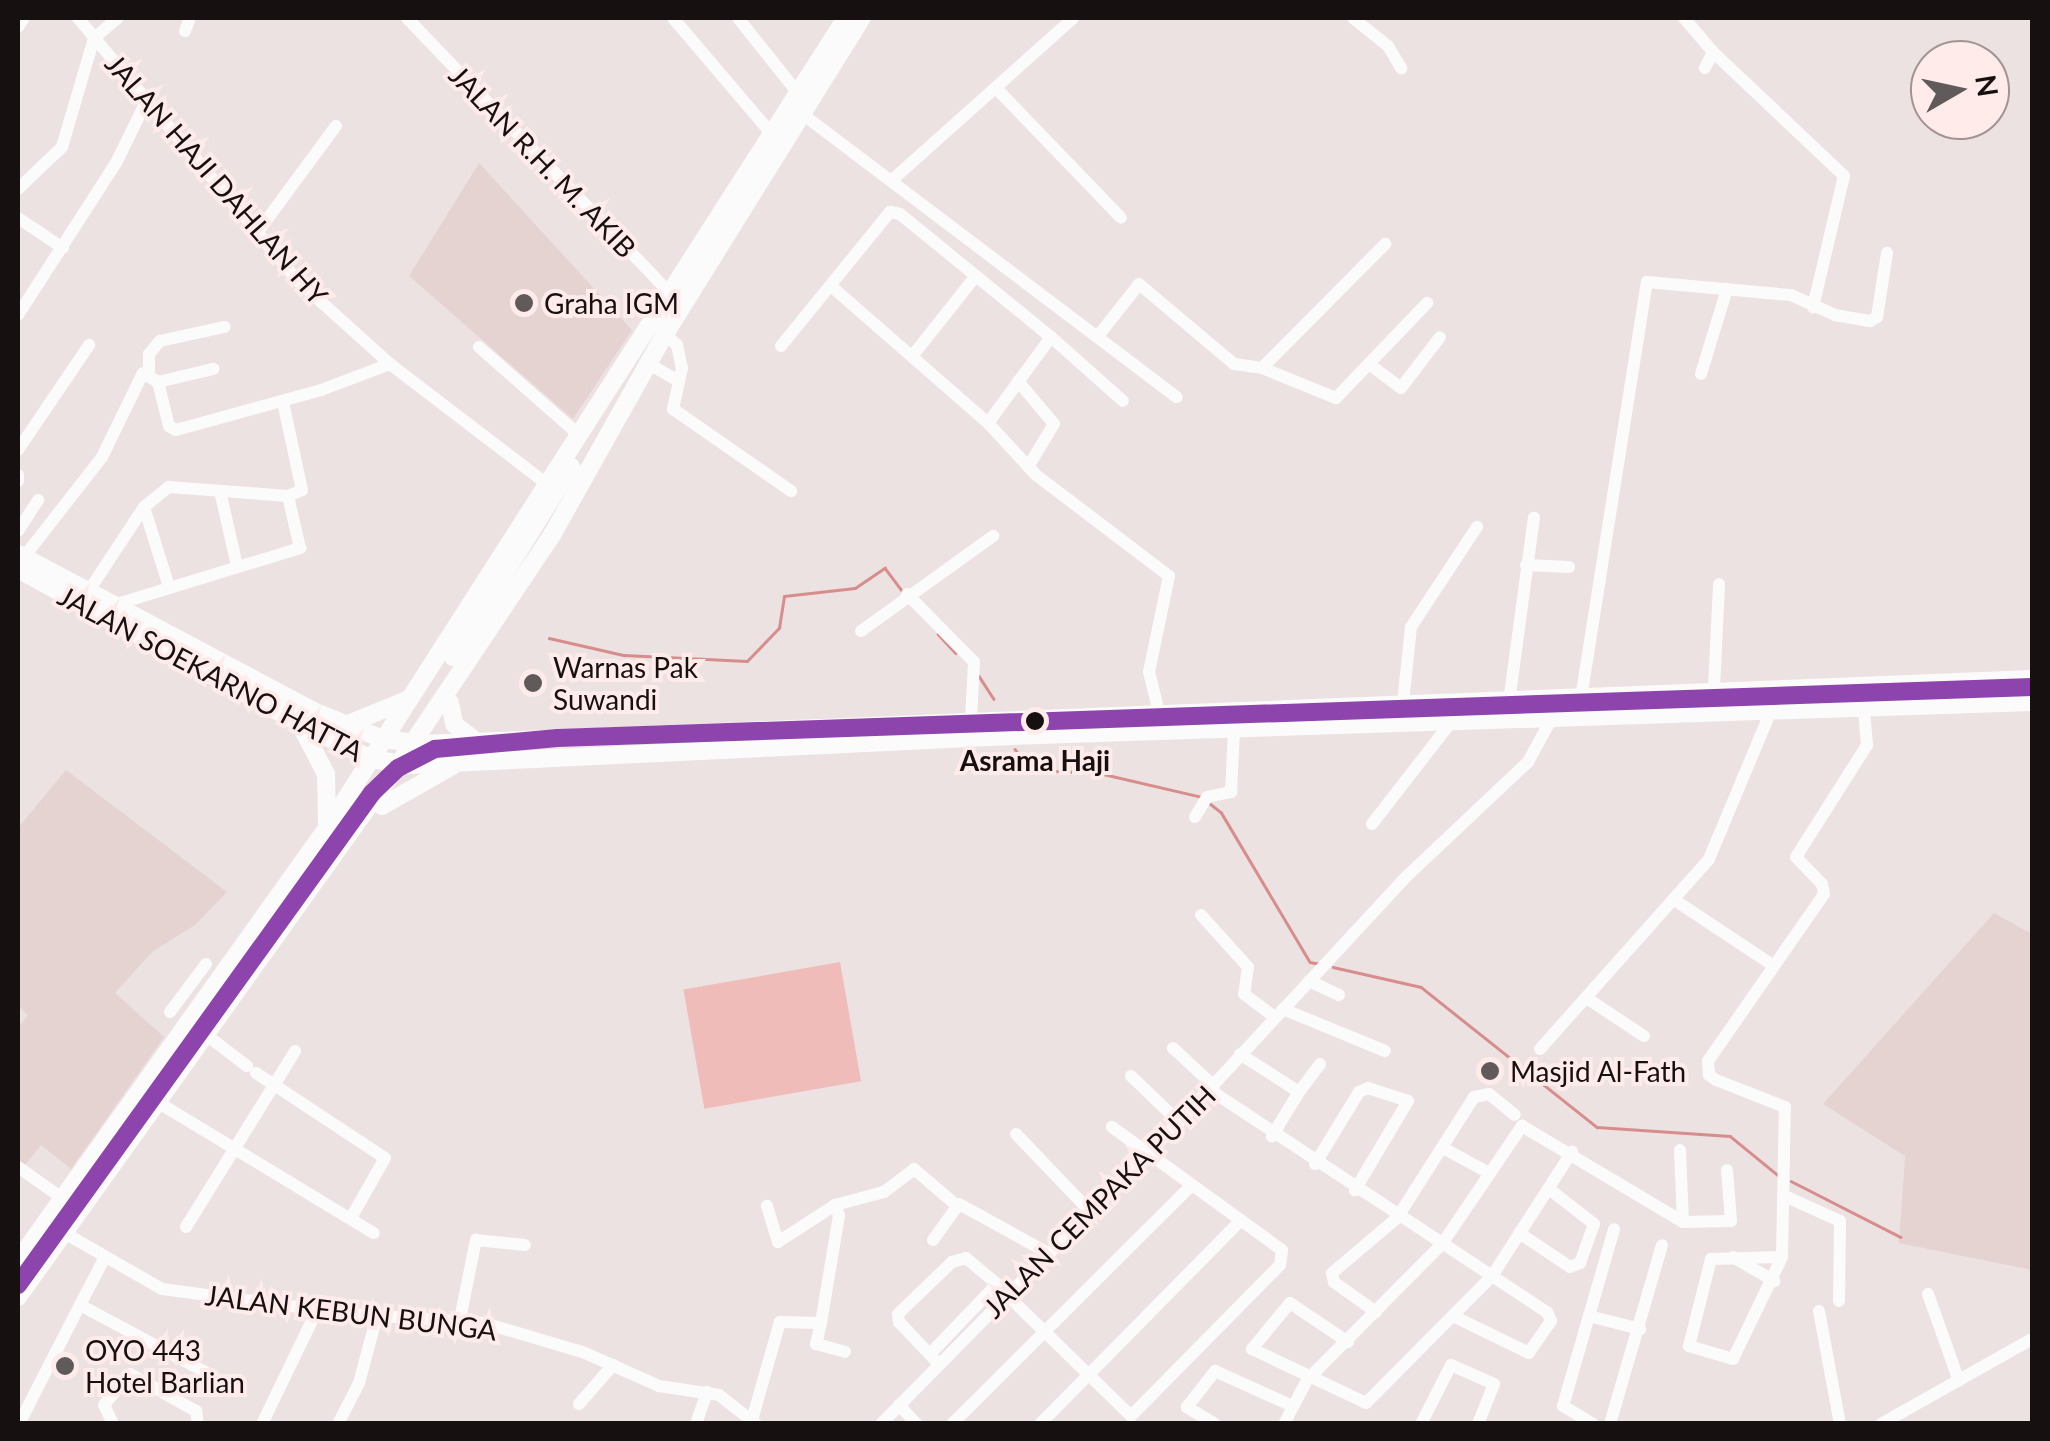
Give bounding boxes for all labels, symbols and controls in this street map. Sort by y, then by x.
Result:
north arrow [1910,40,2010,140]
street label: JALAN HAJI DAHLAN HY [99,47,335,311]
street label: JALAN R.H. M. AKIB [442,58,644,264]
text: N [1969,72,2006,99]
place label: Graha IGM [544,286,679,320]
marker: Graha IGM [513,292,535,314]
street label: JALAN SOEKARNO HATTA [53,578,369,768]
place label: Warnas Pak Suwandi [553,650,698,716]
marker: Warnas Pak Suwandi [522,672,544,694]
marker: Asrama Haji [1018,704,1052,738]
place label: Asrama Haji [960,743,1110,777]
place label: Masjid Al-Fath [1510,1054,1687,1088]
marker: Masjid Al-Fath [1479,1060,1501,1082]
street label: JALAN CEMPAKA PUTIH [976,1078,1222,1324]
street label: JALAN KEBUN BUNGA [203,1277,499,1347]
place label: OYO 443 Hotel Barlian [85,1333,245,1399]
marker: OYO 443 Hotel Barlian [54,1355,76,1377]

